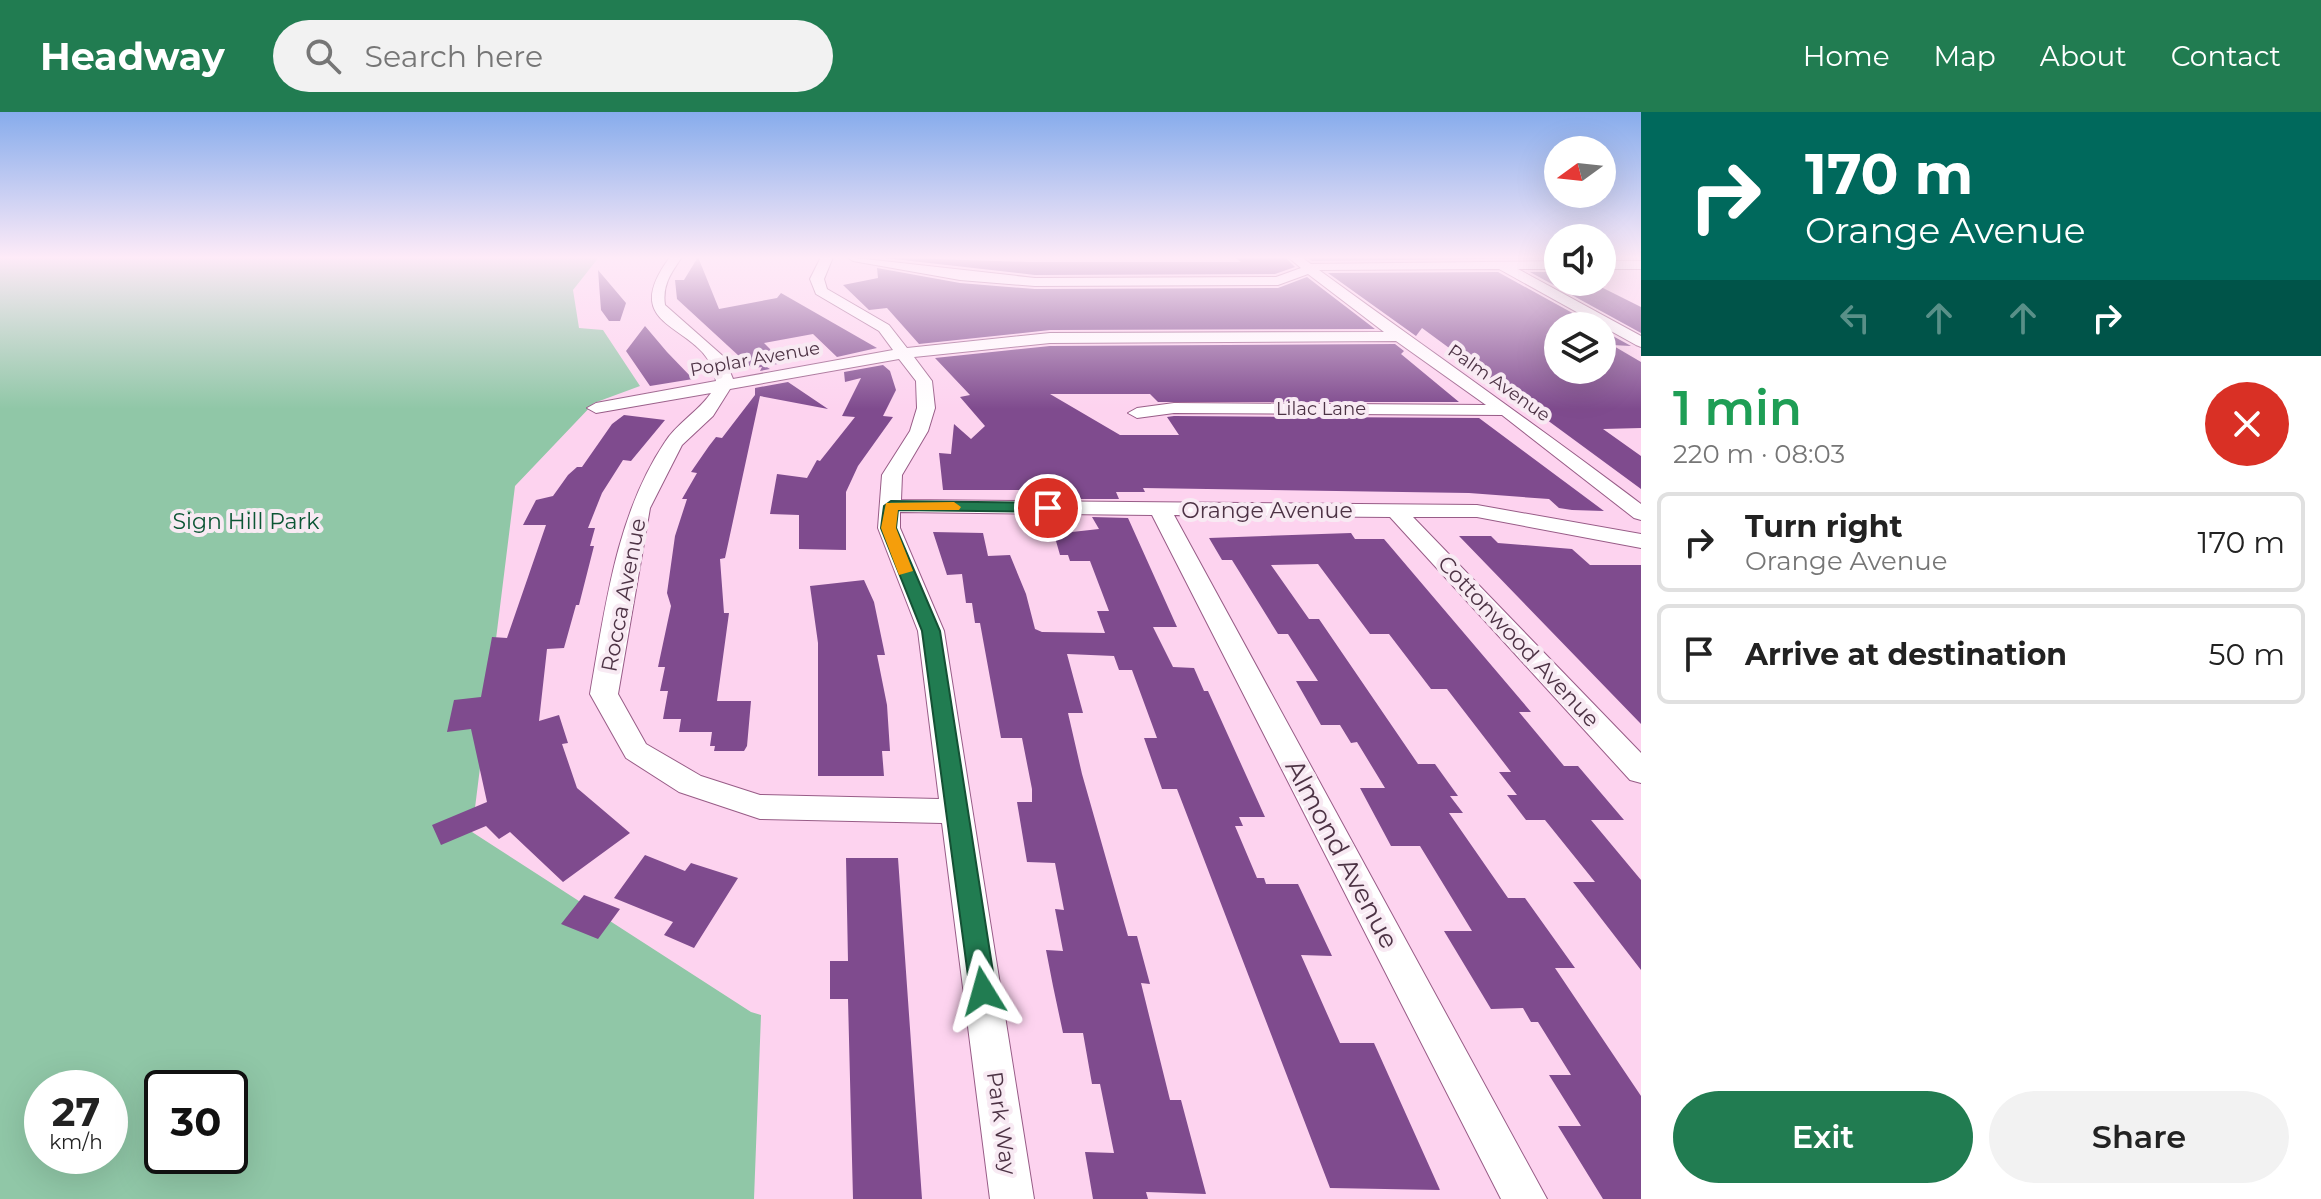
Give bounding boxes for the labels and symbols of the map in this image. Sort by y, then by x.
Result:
north arrow [1544,136,1616,208]
street label: Poplar Avenue [688,337,822,381]
street label: Palm Avenue [1444,340,1555,426]
street label: Lilac Lane [1276,398,1366,420]
pin [1014,474,1082,542]
street label: Orange Avenue [1181,497,1353,524]
park label: Sign Hill Park [173,508,320,535]
street label: Rocca Avenue [595,516,652,674]
street label: Cottonwood Avenue [1432,550,1605,733]
street label: Almond Avenue [1279,754,1405,954]
position arrow [941,949,1025,1033]
speed limit sign: 30 [144,1070,248,1174]
street label: Park Way [981,1070,1022,1176]

